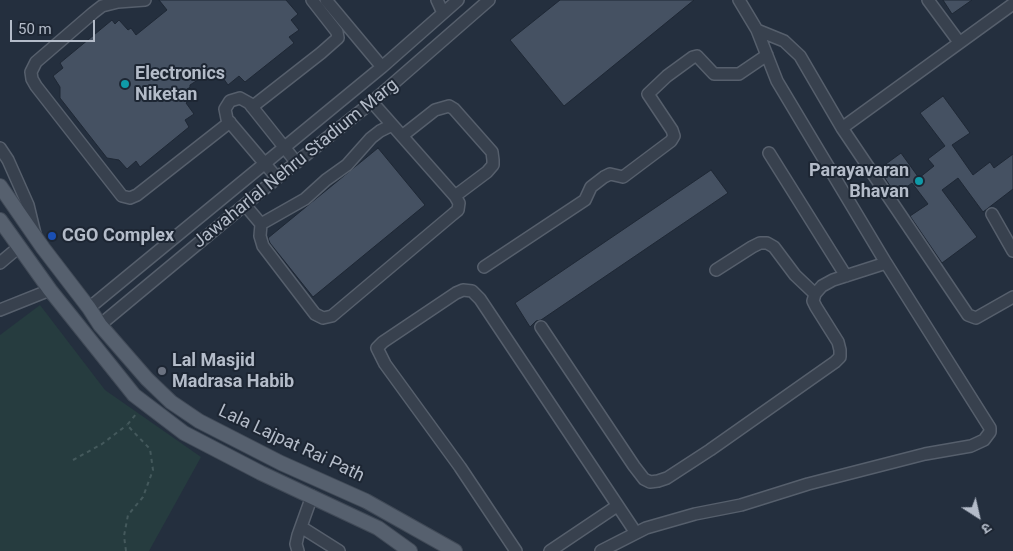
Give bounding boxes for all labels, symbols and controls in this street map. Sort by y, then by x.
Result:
scale bar [12,10,98,42]
text: 50 m [18,20,52,38]
place label: Electronics Niketan [135,63,225,106]
street label: Jawaharlal Nehru Stadium Marg [189,75,403,253]
marker: Electronics Niketan [119,78,131,90]
place label: Parayavaran Bhavan [809,160,909,202]
marker: Parayavaran Bhavan [913,175,925,187]
place label: CGO Complex [62,225,174,247]
marker: CGO Complex [46,230,58,242]
place label: Lal Masjid Madrasa Habib [172,350,294,392]
marker: Lal Masjid Madrasa Habib [156,365,168,377]
street label: Lala Lajpat Rai Path [215,401,367,487]
north arrow [953,491,1003,541]
text: उ [979,519,995,537]

